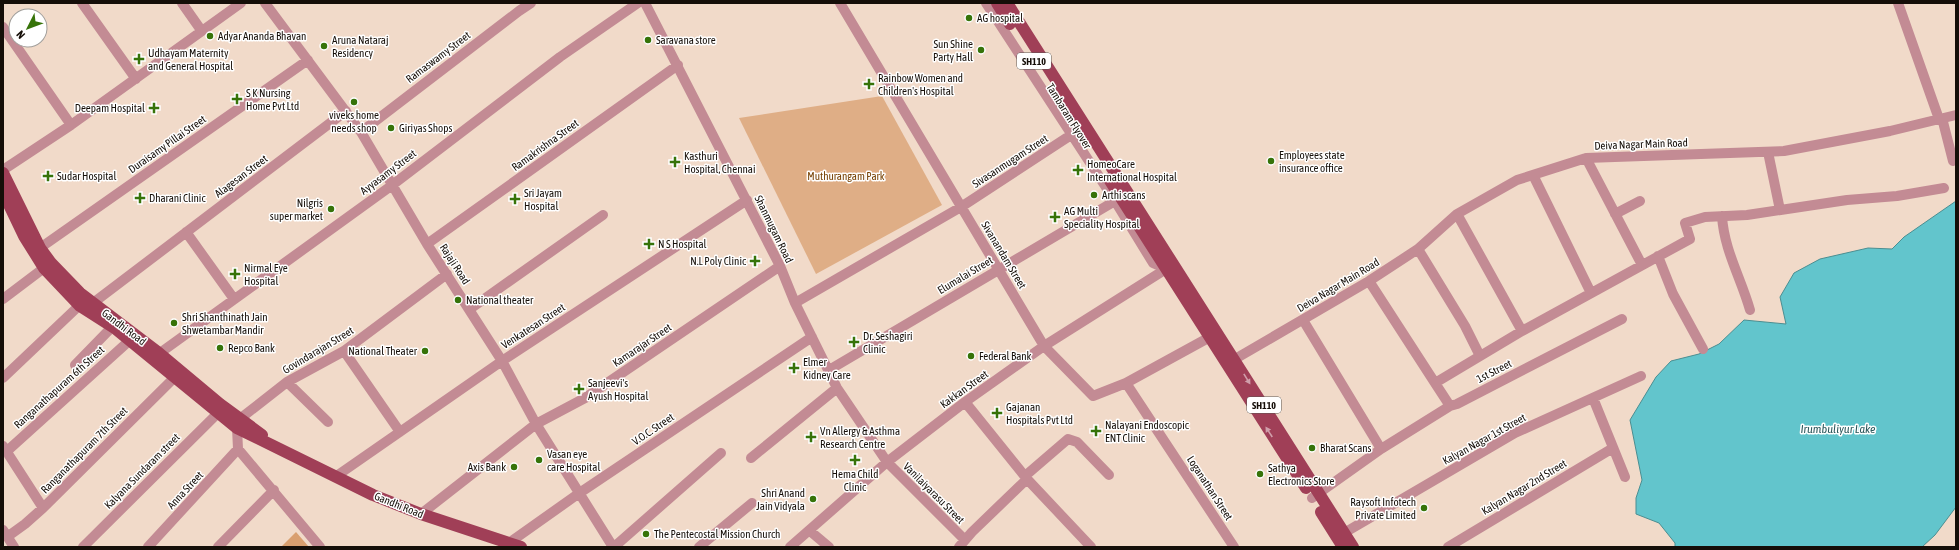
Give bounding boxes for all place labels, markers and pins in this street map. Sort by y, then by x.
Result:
place label: AG hospital [977,12,1023,24]
marker: AG hospital [964,13,974,23]
place label: Adyar Ananda Bhavan [218,30,306,42]
marker: Adyar Ananda Bhavan [205,31,215,41]
place label: Aruna Nataraj Residency [332,34,388,59]
place label: Saravana store [656,34,716,46]
marker: Saravana store [643,35,653,45]
place label: Sun Shine Party Hall [933,38,973,63]
marker: Aruna Nataraj Residency [319,41,329,51]
marker: Sun Shine Party Hall [976,45,986,55]
place label: Udhayam Maternity and General Hospital [148,47,233,72]
marker: Udhayam Maternity and General Hospital [133,53,145,65]
place label: Rainbow Women and Children's Hospital [878,72,963,97]
marker: Rainbow Women and Children's Hospital [863,78,875,90]
place label: S K Nursing Home Pvt Ltd [246,87,299,112]
marker: S K Nursing Home Pvt Ltd [231,93,243,105]
marker: viveks home needs shop [349,97,359,107]
place label: Deepam Hospital [75,102,145,114]
marker: Deepam Hospital [148,102,160,114]
place label: viveks home needs shop [329,109,379,134]
place label: Giriyas Shops [399,122,452,134]
marker: Giriyas Shops [386,123,396,133]
place label: Employees state insurance office [1279,149,1345,174]
place label: Kasthuri Hospital, Chennai [684,150,755,175]
marker: Kasthuri Hospital, Chennai [669,156,681,168]
marker: Employees state insurance office [1266,156,1276,166]
place label: HomeoCare International Hospital [1087,158,1177,183]
marker: HomeoCare International Hospital [1072,164,1084,176]
marker: Sudar Hospital [42,170,54,182]
place label: Sudar Hospital [57,170,116,182]
place label: Sri Jayam Hospital [524,187,562,212]
place label: Arthi scans [1102,189,1145,201]
marker: Arthi scans [1089,190,1099,200]
marker: Dharani Clinic [134,192,146,204]
place label: Dharani Clinic [149,192,206,204]
marker: Sri Jayam Hospital [509,193,521,205]
place label: Nilgris super market [270,197,323,222]
marker: Nilgris super market [326,204,336,214]
place label: AG Multi Speciality Hospital [1064,205,1140,230]
marker: AG Multi Speciality Hospital [1049,211,1061,223]
marker: N S Hospital [643,238,655,250]
place label: N S Hospital [658,238,707,250]
place label: N.L Poly Clinic [690,255,747,267]
marker: N.L Poly Clinic [749,255,761,267]
place label: Nirmal Eye Hospital [244,262,288,287]
marker: Nirmal Eye Hospital [229,268,241,280]
place label: National theater [466,294,534,306]
marker: National theater [453,295,463,305]
place label: Shri Shanthinath Jain Shwetambar Mandir [182,311,268,336]
marker: Shri Shanthinath Jain Shwetambar Mandir [169,318,179,328]
place label: Dr. Seshagiri Clinic [863,330,912,355]
marker: Dr. Seshagiri Clinic [848,336,860,348]
place label: Repco Bank [228,342,275,354]
marker: Repco Bank [215,343,225,353]
place label: National Theater [348,345,418,357]
marker: National Theater [420,346,430,356]
place label: Federal Bank [979,350,1032,362]
marker: Federal Bank [966,351,976,361]
place label: Elmer Kidney Care [803,356,851,381]
marker: Elmer Kidney Care [788,362,800,374]
place label: Sanjeevi's Ayush Hospital [588,377,648,402]
marker: Sanjeevi's Ayush Hospital [573,383,585,395]
place label: Gajanan Hospitals Pvt Ltd [1006,401,1073,426]
marker: Gajanan Hospitals Pvt Ltd [991,407,1003,419]
place label: Nalayani Endoscopic ENT Clinic [1105,419,1190,444]
place label: Vn Allergy & Asthma Research Centre [820,425,900,450]
marker: Nalayani Endoscopic ENT Clinic [1090,425,1102,437]
marker: Vn Allergy & Asthma Research Centre [805,431,817,443]
place label: Bharat Scans [1320,442,1372,454]
marker: Bharat Scans [1307,443,1317,453]
place label: Vasan eye care Hospital [547,448,600,473]
marker: Hema Child Clinic [849,454,861,466]
marker: Vasan eye care Hospital [534,455,544,465]
place label: Axis Bank [468,461,506,473]
marker: Axis Bank [509,462,519,472]
place label: Sathya Electronics Store [1268,462,1335,487]
place label: Hema Child Clinic [832,468,878,493]
marker: Sathya Electronics Store [1255,469,1265,479]
place label: Shri Anand Jain Vidyala [756,487,805,512]
marker: Shri Anand Jain Vidyala [808,494,818,504]
place label: Raysoft Infotech Private Limited [1350,496,1416,521]
marker: Raysoft Infotech Private Limited [1419,503,1429,513]
place label: The Pentecostal Mission Church [654,528,780,540]
marker: The Pentecostal Mission Church [641,529,651,539]

